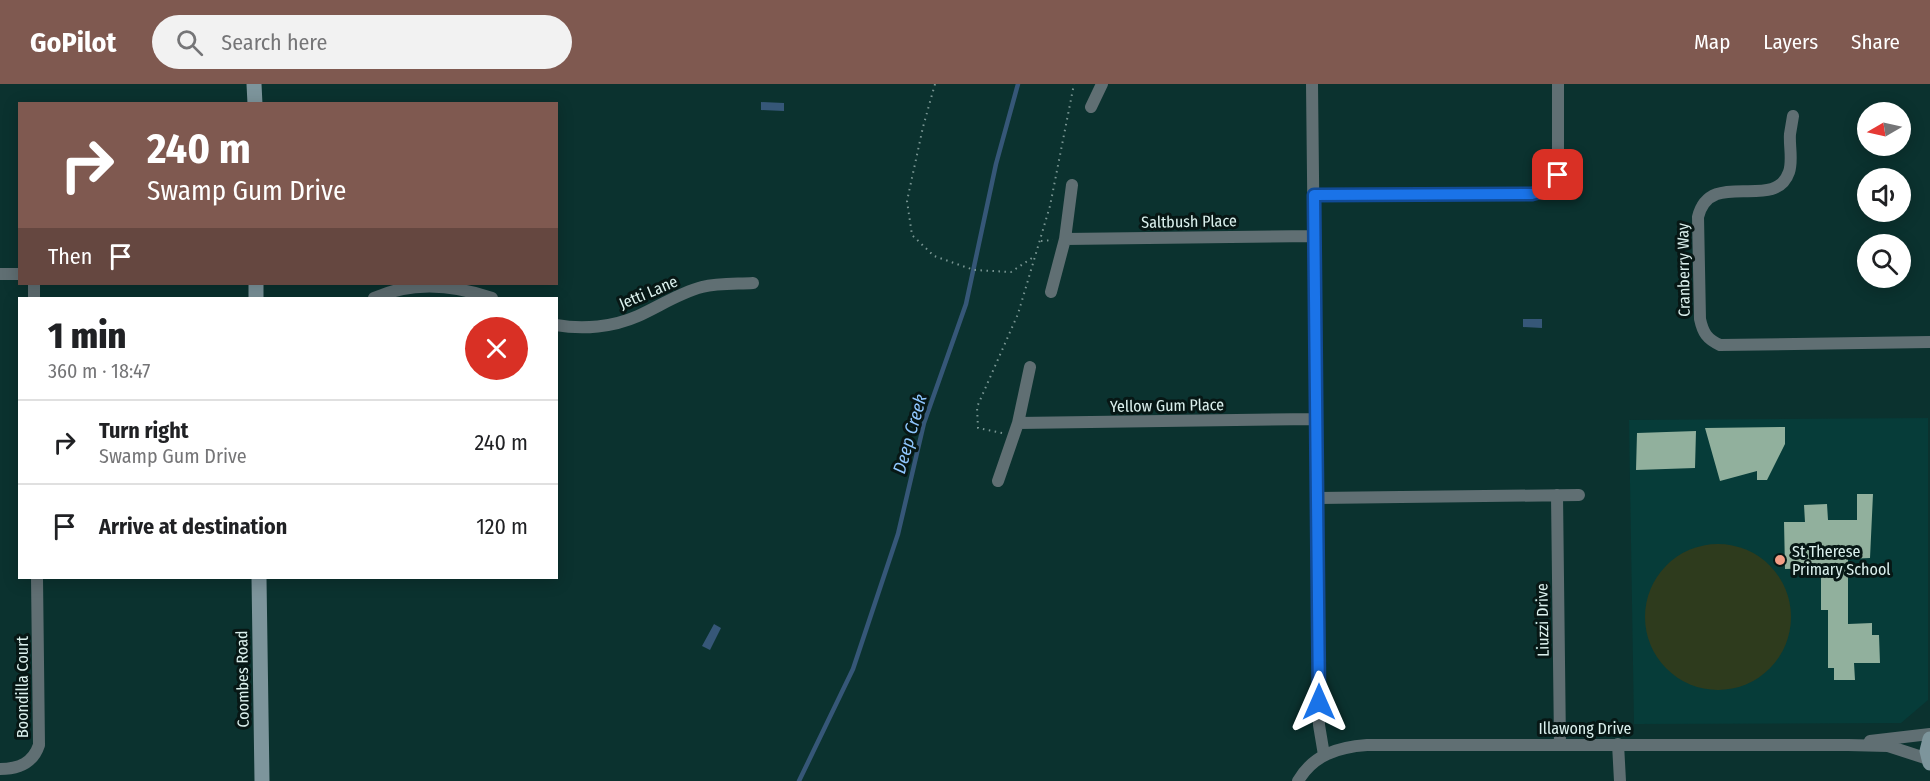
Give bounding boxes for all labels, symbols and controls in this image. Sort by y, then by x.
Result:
search box [152,15,572,69]
text: GoPilot [30,26,116,59]
icon: search [173,26,206,59]
text: Search here [221,29,327,56]
text: Map [1694,29,1730,55]
text: Layers [1763,29,1818,55]
text: Share [1851,29,1900,55]
north arrow [1857,102,1911,156]
map controls [1857,102,1911,288]
text: 240 m [147,124,251,174]
icon: right [48,126,126,204]
pin [1532,149,1583,200]
icon: arrive [1541,158,1574,191]
button: sound [1857,168,1911,222]
text: Swamp Gum Drive [147,175,346,207]
street label: Saltbush Place [1141,211,1237,232]
street label: Cranberry Way [1673,222,1694,317]
button: search [1857,234,1911,288]
icon: arrive [104,240,137,273]
text: Then [48,243,92,270]
street label: Jetti Lane [616,272,680,313]
text: 1 min [48,314,126,358]
button: close [465,317,528,380]
text: 360 m · 18:47 [48,359,150,383]
water label: Deep Creek [888,392,932,476]
street label: Yellow Gum Place [1110,395,1224,416]
text: Turn right [99,417,188,444]
icon: right [48,426,81,459]
text: 240 m [475,429,528,456]
text: Swamp Gum Drive [99,444,247,468]
icon: arrive [48,510,81,543]
text: Arrive at destination [99,513,287,540]
text: 120 m [476,513,528,540]
place label: St Therese Primary School [1792,542,1891,579]
marker: St Therese Primary School [1773,553,1787,567]
street label: Liuzzi Drive [1532,583,1553,657]
street label: Coombes Road [232,630,253,728]
street label: Boondilla Court [13,635,32,738]
position arrow [1287,670,1351,734]
street label: Illawong Drive [1539,719,1631,738]

